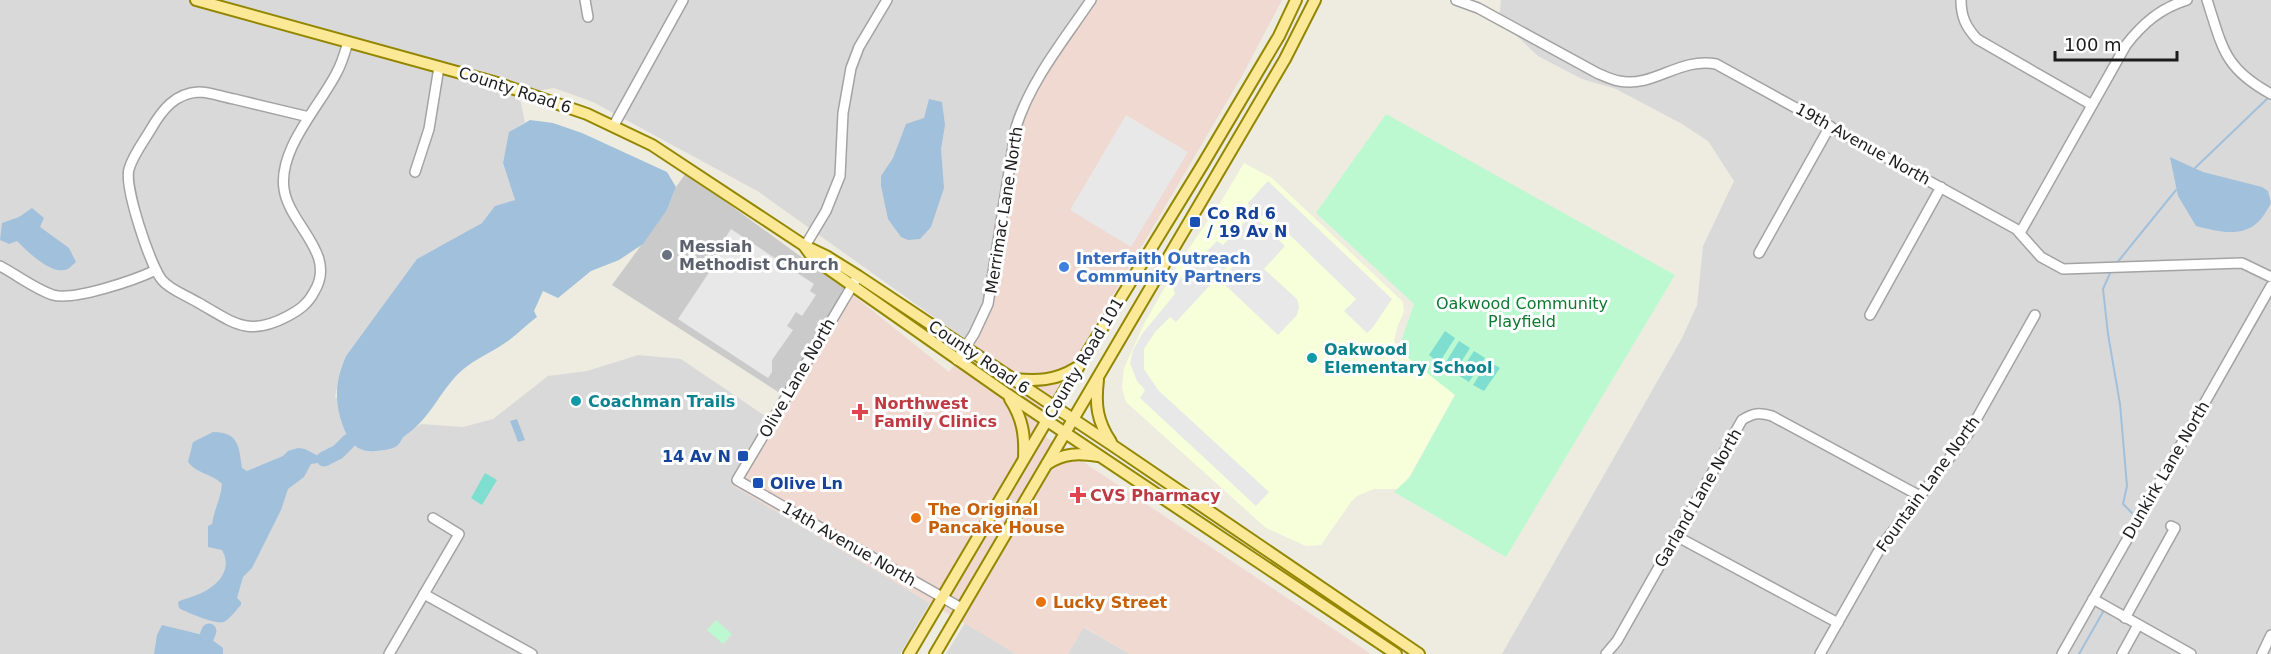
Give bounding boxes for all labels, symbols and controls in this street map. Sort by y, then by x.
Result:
scale bar [2055,24,2176,62]
text: 100 m [2064,34,2122,55]
street label: County Road 6 [456,63,574,117]
street label: 19th Avenue North [1792,99,1934,189]
street label: Merrimac Lane North [981,125,1027,295]
place label: Co Rd 6 / 19 Av N [1207,204,1287,241]
marker: Co Rd 6 / 19 Av N [1188,215,1202,229]
place label: Messiah Methodist Church [679,237,839,274]
marker: Messiah Methodist Church [660,248,674,262]
place label: Interfaith Outreach Community Partners [1076,249,1261,286]
marker: Interfaith Outreach Community Partners [1057,260,1071,274]
street label: County Road 101 [1040,294,1128,422]
park label: Oakwood Community Playfield [1436,294,1608,331]
street label: Olive Lane North [755,315,839,441]
street label: County Road 6 [925,316,1033,398]
place label: Oakwood Elementary School [1324,340,1492,377]
marker: Oakwood Elementary School [1305,351,1319,365]
place label: Coachman Trails [588,392,735,411]
marker: Coachman Trails [569,394,583,408]
place label: Northwest Family Clinics [874,394,997,431]
street label: Dunkirk Lane North [2119,398,2213,542]
marker: Northwest Family Clinics [851,403,869,421]
street label: Fountain Lane North [1872,412,1984,556]
street label: Garland Lane North [1651,425,1745,571]
place label: 14 Av N [662,447,731,466]
marker: 14 Av N [736,449,750,463]
place label: Olive Ln [770,474,843,493]
marker: Olive Ln [751,476,765,490]
place label: CVS Pharmacy [1090,486,1221,505]
marker: CVS Pharmacy [1071,488,1085,502]
street label: 14th Avenue North [779,498,919,590]
place label: The Original Pancake House [928,500,1065,537]
marker: The Original Pancake House [909,511,923,525]
place label: Lucky Street [1053,593,1167,612]
marker: Lucky Street [1034,595,1048,609]

